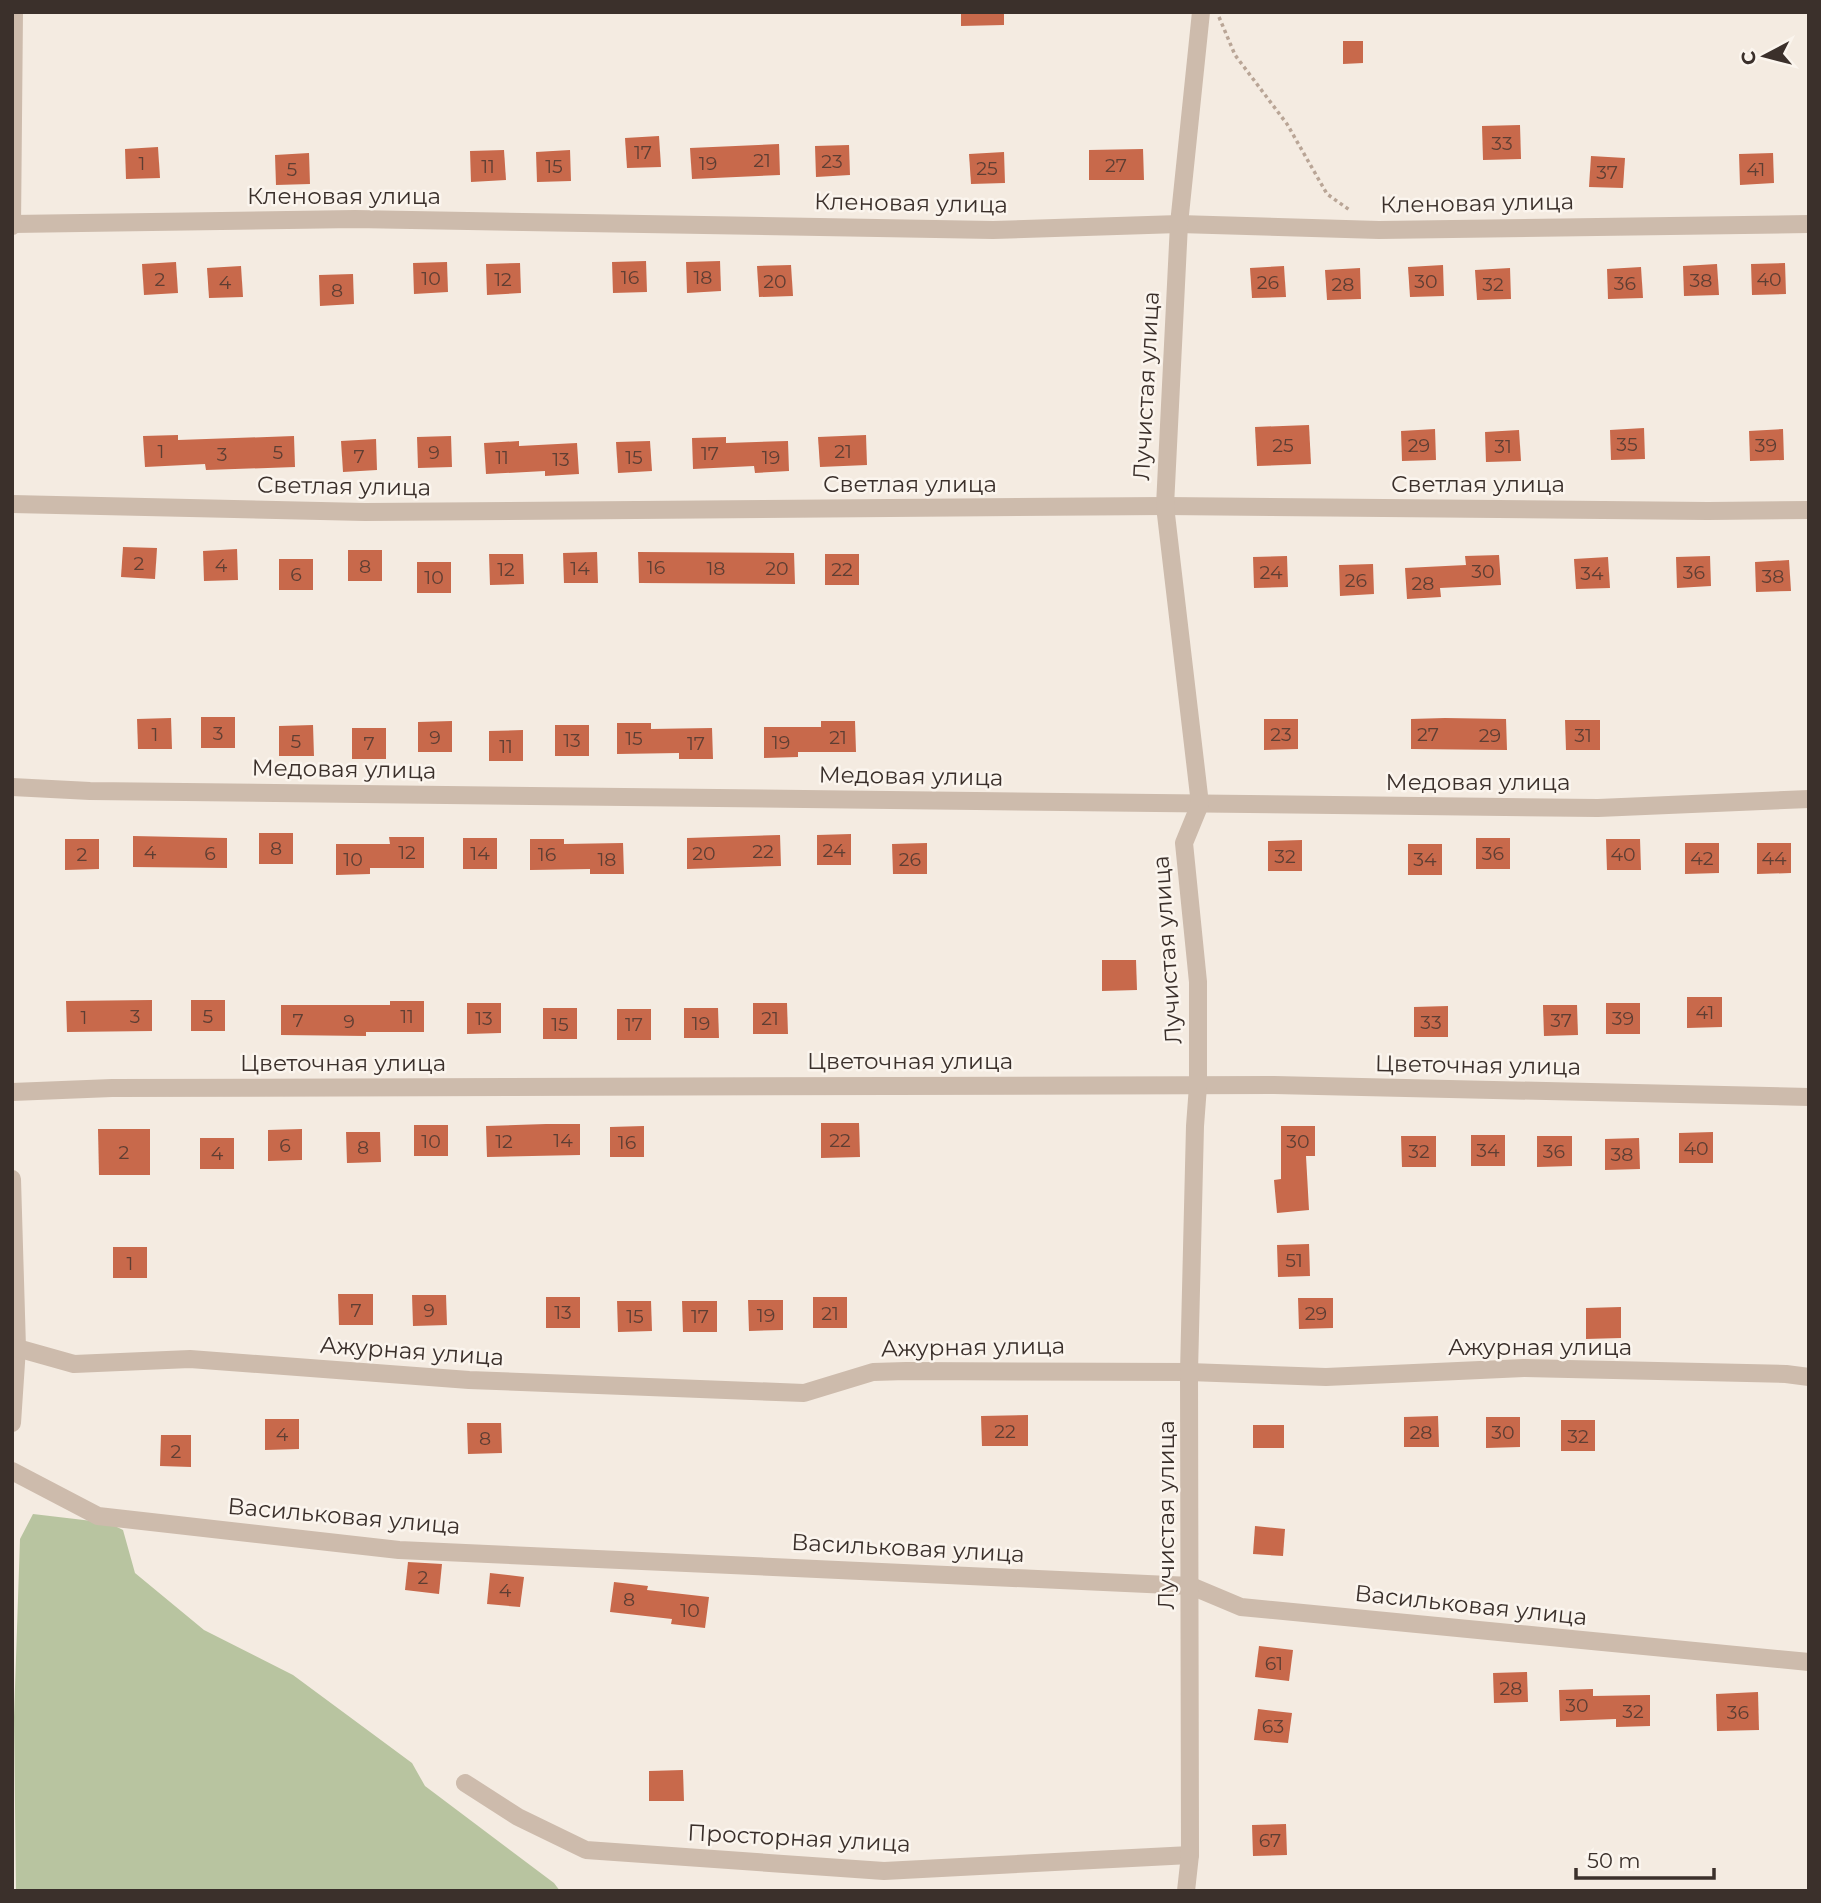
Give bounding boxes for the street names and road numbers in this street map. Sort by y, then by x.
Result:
street label: Кленовая улица [247,182,441,210]
street label: Кленовая улица [814,187,1008,219]
street label: Кленовая улица [1380,187,1574,219]
street label: Лучистая улица [1127,291,1165,481]
street label: Светлая улица [257,470,431,502]
street label: Светлая улица [823,470,997,498]
street label: Светлая улица [1391,470,1565,498]
street label: Медовая улица [251,753,437,785]
street label: Медовая улица [818,760,1004,792]
street label: Медовая улица [1386,768,1570,796]
street label: Лучистая улица [1146,855,1188,1045]
street label: Цветочная улица [807,1047,1013,1075]
street label: Цветочная улица [240,1049,446,1077]
street label: Цветочная улица [1375,1049,1581,1081]
street label: Ажурная улица [319,1331,505,1371]
street label: Ажурная улица [881,1331,1065,1363]
street label: Ажурная улица [1448,1333,1632,1361]
street label: Лучистая улица [1152,1420,1180,1610]
street label: Васильковая улица [226,1492,462,1540]
street label: Васильковая улица [791,1528,1025,1568]
street label: Васильковая улица [1353,1579,1589,1631]
street label: Просторная улица [687,1818,911,1858]

